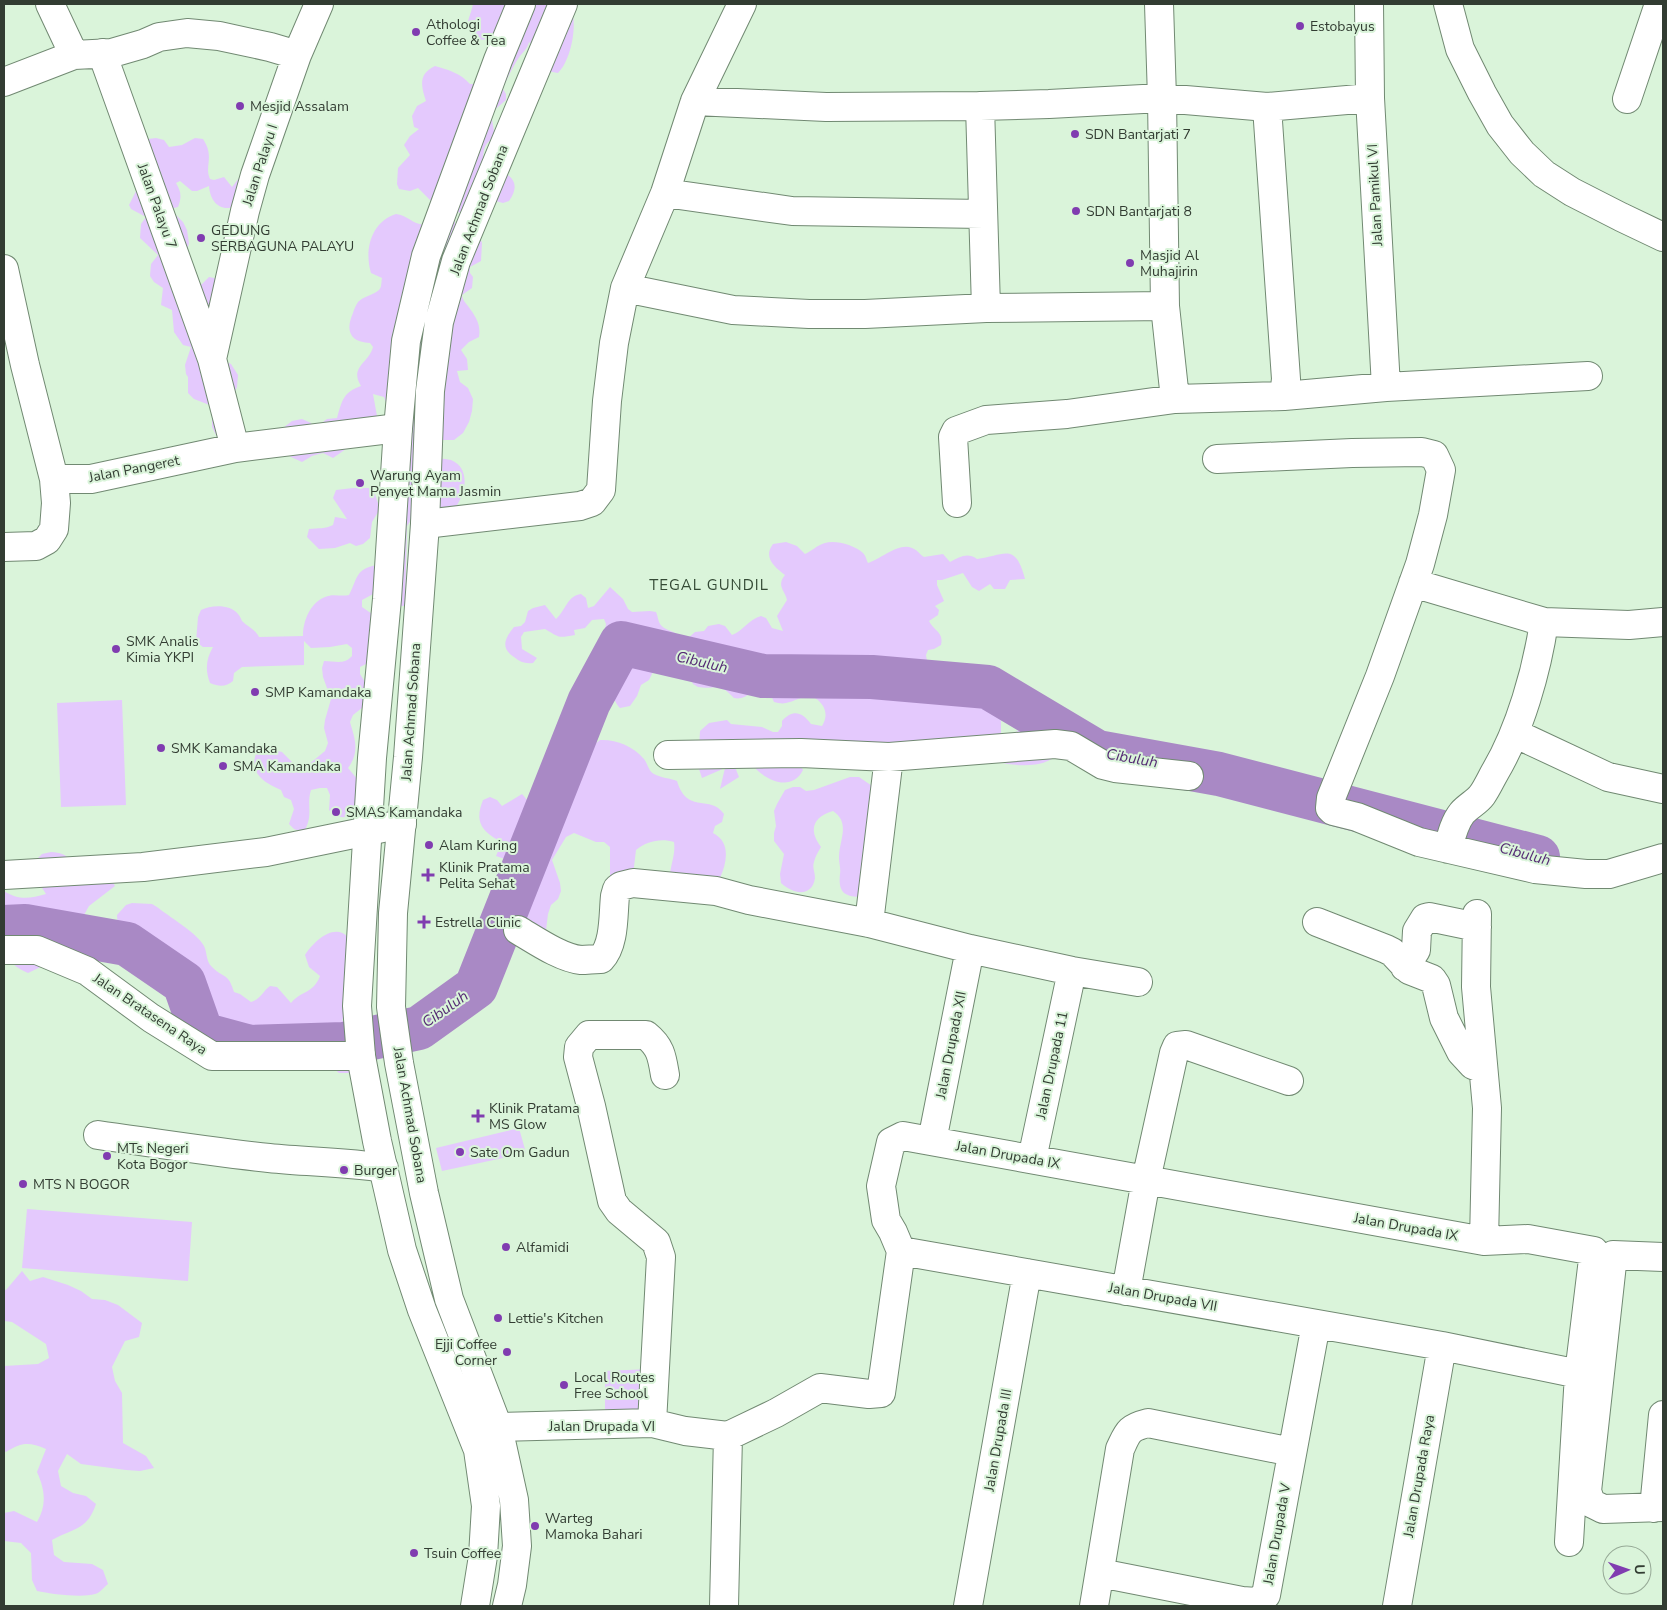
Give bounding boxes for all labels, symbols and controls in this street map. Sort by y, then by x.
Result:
place label: Athologi Coffee & Tea [426,15,506,50]
place label: Estobayus [1310,17,1375,36]
marker: Estobayus [1294,20,1306,32]
marker: Athologi Coffee & Tea [410,26,422,38]
place label: Mesjid Assalam [250,97,349,116]
marker: Mesjid Assalam [234,100,246,112]
street label: Jalan Palayu I [238,122,282,209]
place label: SDN Bantarjati 7 [1085,125,1191,144]
marker: SDN Bantarjati 7 [1069,128,1081,140]
street label: Jalan Achmad Sobana [445,142,513,279]
street label: Jalan Pamikul VI [1363,144,1387,247]
street label: Jalan Palayu 7 [132,160,181,251]
place label: SDN Bantarjati 8 [1086,202,1192,221]
marker: SDN Bantarjati 8 [1070,205,1082,217]
place label: GEDUNG SERBAGUNA PALAYU [211,221,354,256]
marker: GEDUNG SERBAGUNA PALAYU [195,232,207,244]
place label: Masjid Al Muhajirin [1140,246,1200,281]
marker: Masjid Al Muhajirin [1124,257,1136,269]
street label: Jalan Pangeret [86,451,181,487]
place label: Warung Ayam Penyet Mama Jasmin [370,466,501,501]
marker: Warung Ayam Penyet Mama Jasmin [354,477,366,489]
district label: TEGAL GUNDIL [649,575,769,595]
place label: SMK Analis Kimia YKPI [126,632,199,667]
street label: Jalan Achmad Sobana [397,642,425,783]
marker: SMK Analis Kimia YKPI [110,643,122,655]
water label: Cibuluh [674,646,730,678]
place label: SMP Kamandaka [265,683,372,702]
marker: SMP Kamandaka [249,686,261,698]
place label: SMK Kamandaka [171,739,277,758]
marker: SMK Kamandaka [155,742,167,754]
water label: Cibuluh [1105,744,1159,772]
place label: SMA Kamandaka [233,757,341,776]
marker: SMA Kamandaka [217,760,229,772]
place label: SMAS Kamandaka [346,803,462,822]
marker: SMAS Kamandaka [330,806,342,818]
place label: Alam Kuring [439,836,517,855]
water label: Cibuluh [1497,838,1553,870]
marker: Alam Kuring [423,839,435,851]
place label: Klinik Pratama Pelita Sehat [439,858,530,893]
marker: Klinik Pratama Pelita Sehat [421,868,435,882]
place label: Estrella Clinic [435,913,521,932]
marker: Estrella Clinic [417,915,431,929]
street label: Jalan Bratasena Raya [89,968,211,1059]
water label: Cibuluh [418,986,472,1032]
street label: Jalan Drupada XII [931,990,971,1101]
street label: Jalan Drupada 11 [1031,1009,1073,1122]
street label: Jalan Achmad Sobana [388,1044,431,1185]
place label: Klinik Pratama MS Glow [489,1099,580,1134]
marker: Klinik Pratama MS Glow [471,1109,485,1123]
street label: Jalan Drupada IX [953,1136,1062,1174]
place label: MTs Negeri Kota Bogor [117,1139,188,1174]
place label: Sate Om Gadun [470,1143,570,1162]
marker: Sate Om Gadun [454,1146,466,1158]
marker: MTs Negeri Kota Bogor [101,1150,113,1162]
place label: Burger [354,1161,397,1180]
marker: Burger [338,1164,350,1176]
place label: MTS N BOGOR [33,1175,130,1194]
marker: MTS N BOGOR [17,1178,29,1190]
street label: Jalan Drupada IX [1351,1208,1460,1246]
place label: Alfamidi [516,1238,569,1257]
marker: Alfamidi [500,1241,512,1253]
street label: Jalan Drupada VII [1106,1278,1219,1316]
place label: Lettie's Kitchen [508,1309,603,1328]
marker: Lettie's Kitchen [492,1312,504,1324]
place label: Ejji Coffee Corner [435,1335,497,1370]
marker: Ejji Coffee Corner [501,1346,513,1358]
place label: Local Routes Free School [574,1368,655,1403]
marker: Local Routes Free School [558,1379,570,1391]
street label: Jalan Drupada III [979,1387,1016,1494]
street label: Jalan Drupada Raya [1399,1413,1439,1540]
street label: Jalan Drupada VI [548,1417,655,1436]
street label: Jalan Drupada V [1259,1481,1295,1587]
place label: Warteg Mamoka Bahari [545,1509,643,1544]
marker: Warteg Mamoka Bahari [529,1520,541,1532]
place label: Tsuin Coffee [424,1544,501,1563]
north arrow [1602,1545,1652,1595]
marker: Tsuin Coffee [408,1547,420,1559]
text: U [1630,1564,1649,1575]

